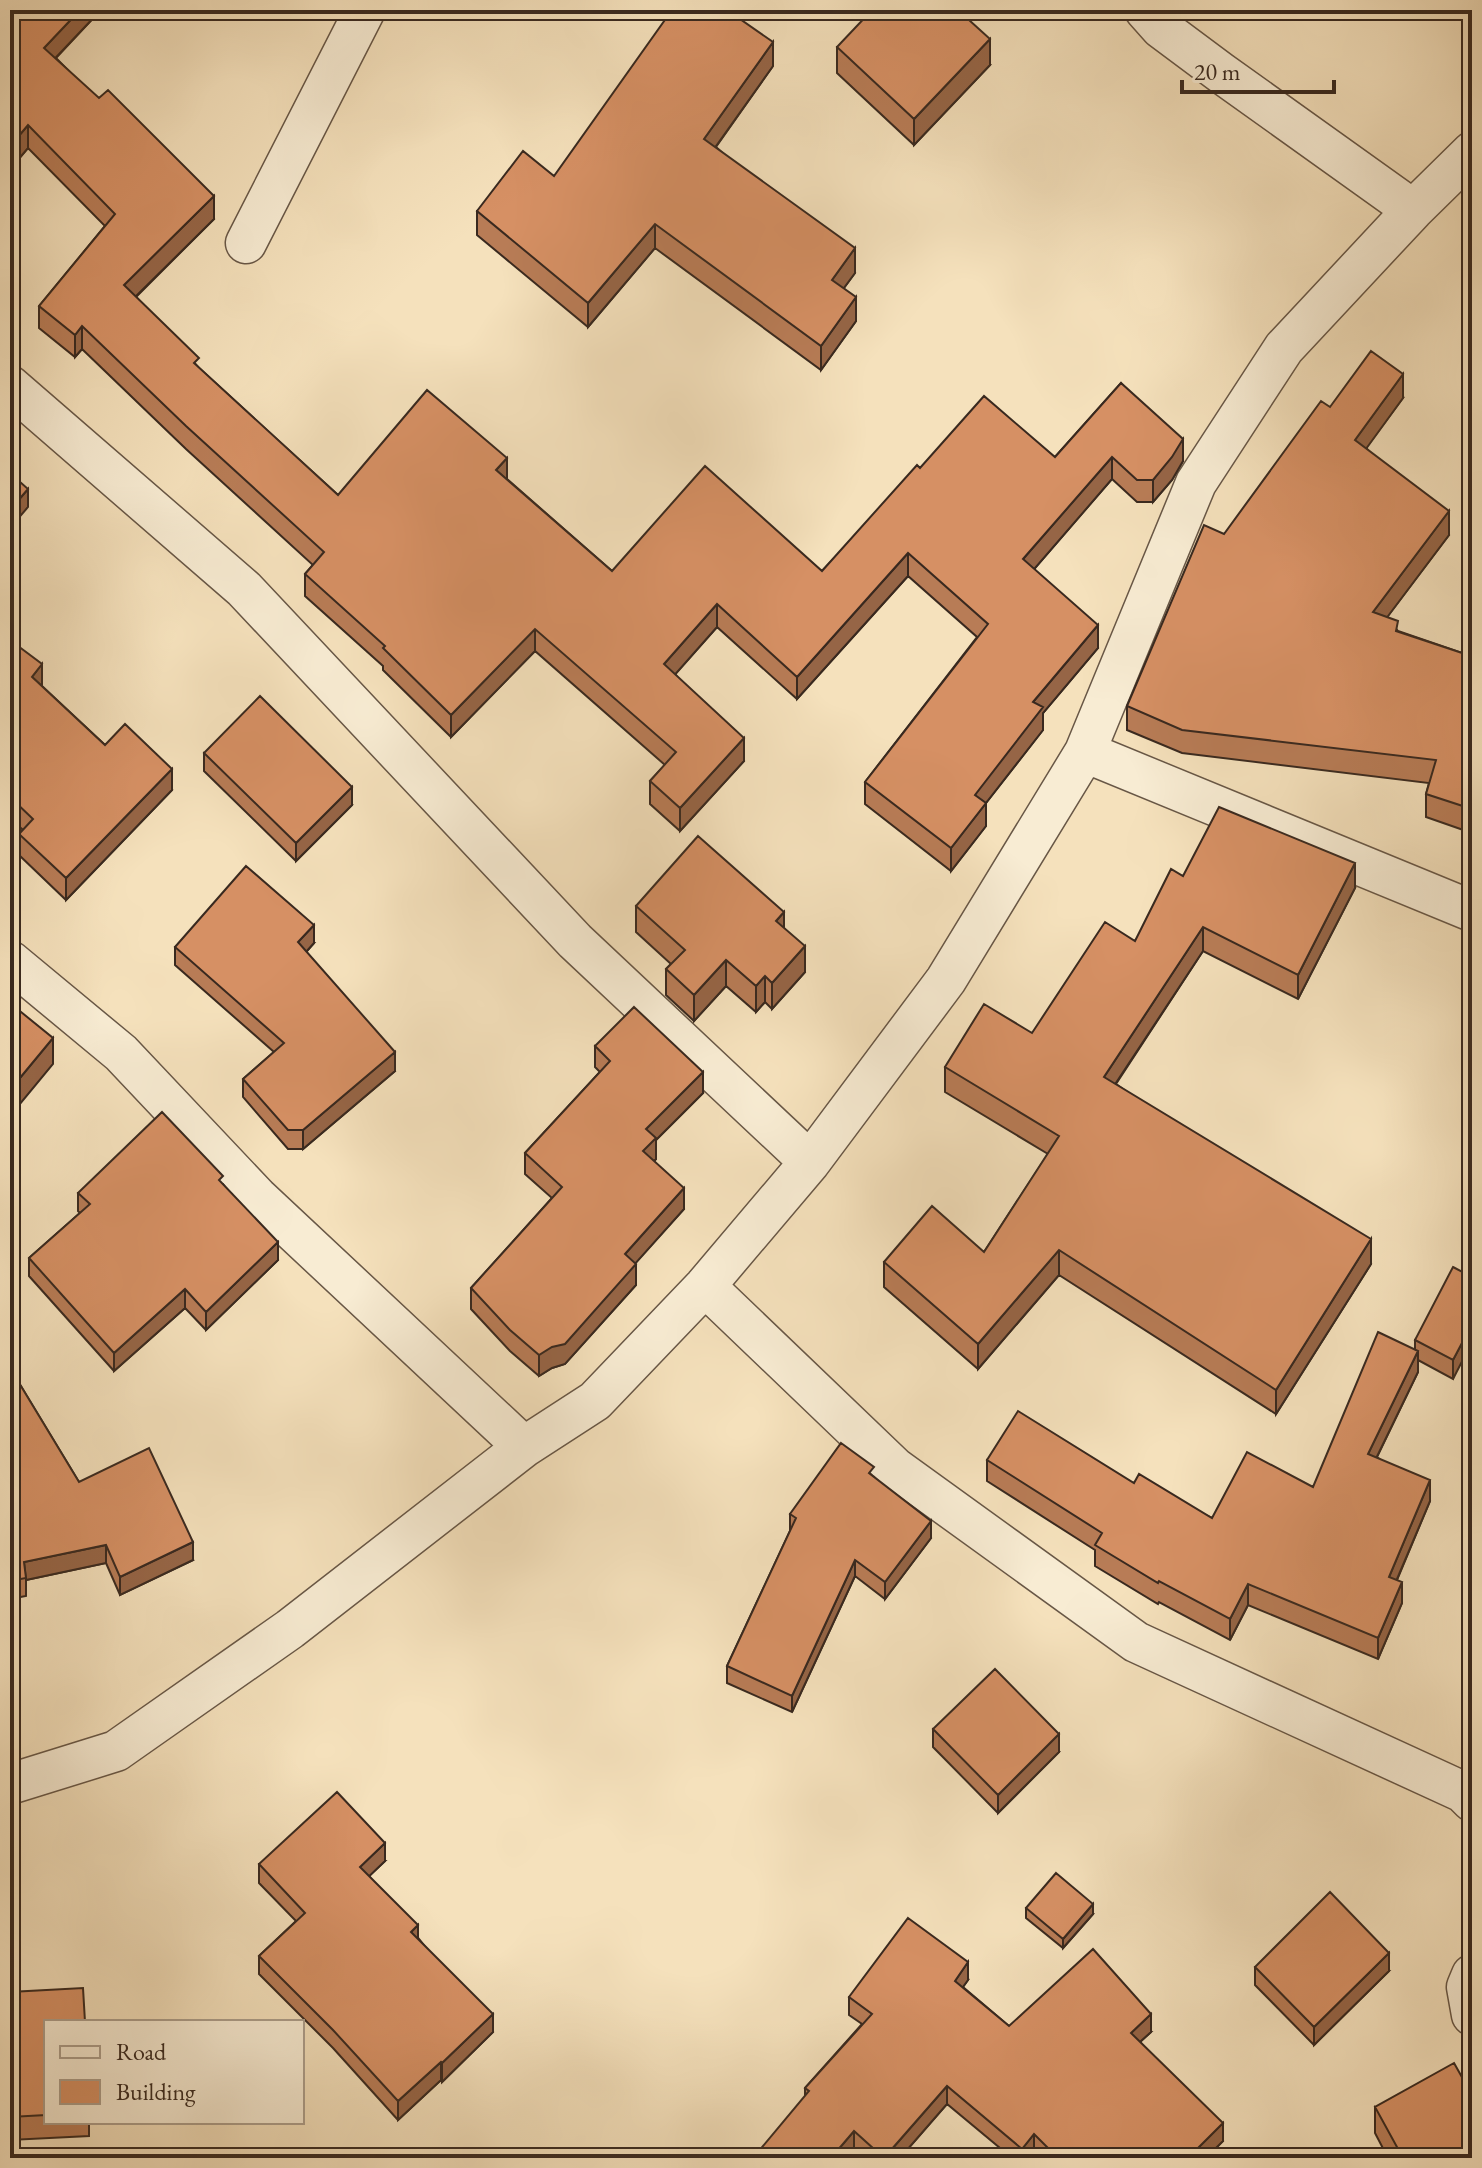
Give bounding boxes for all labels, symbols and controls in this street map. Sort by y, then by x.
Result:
scale bar [1182,44,1334,94]
text: 20 m [1194,56,1241,87]
legend [44,2020,304,2124]
text: Road [116,2036,167,2067]
text: Building [116,2076,196,2107]

